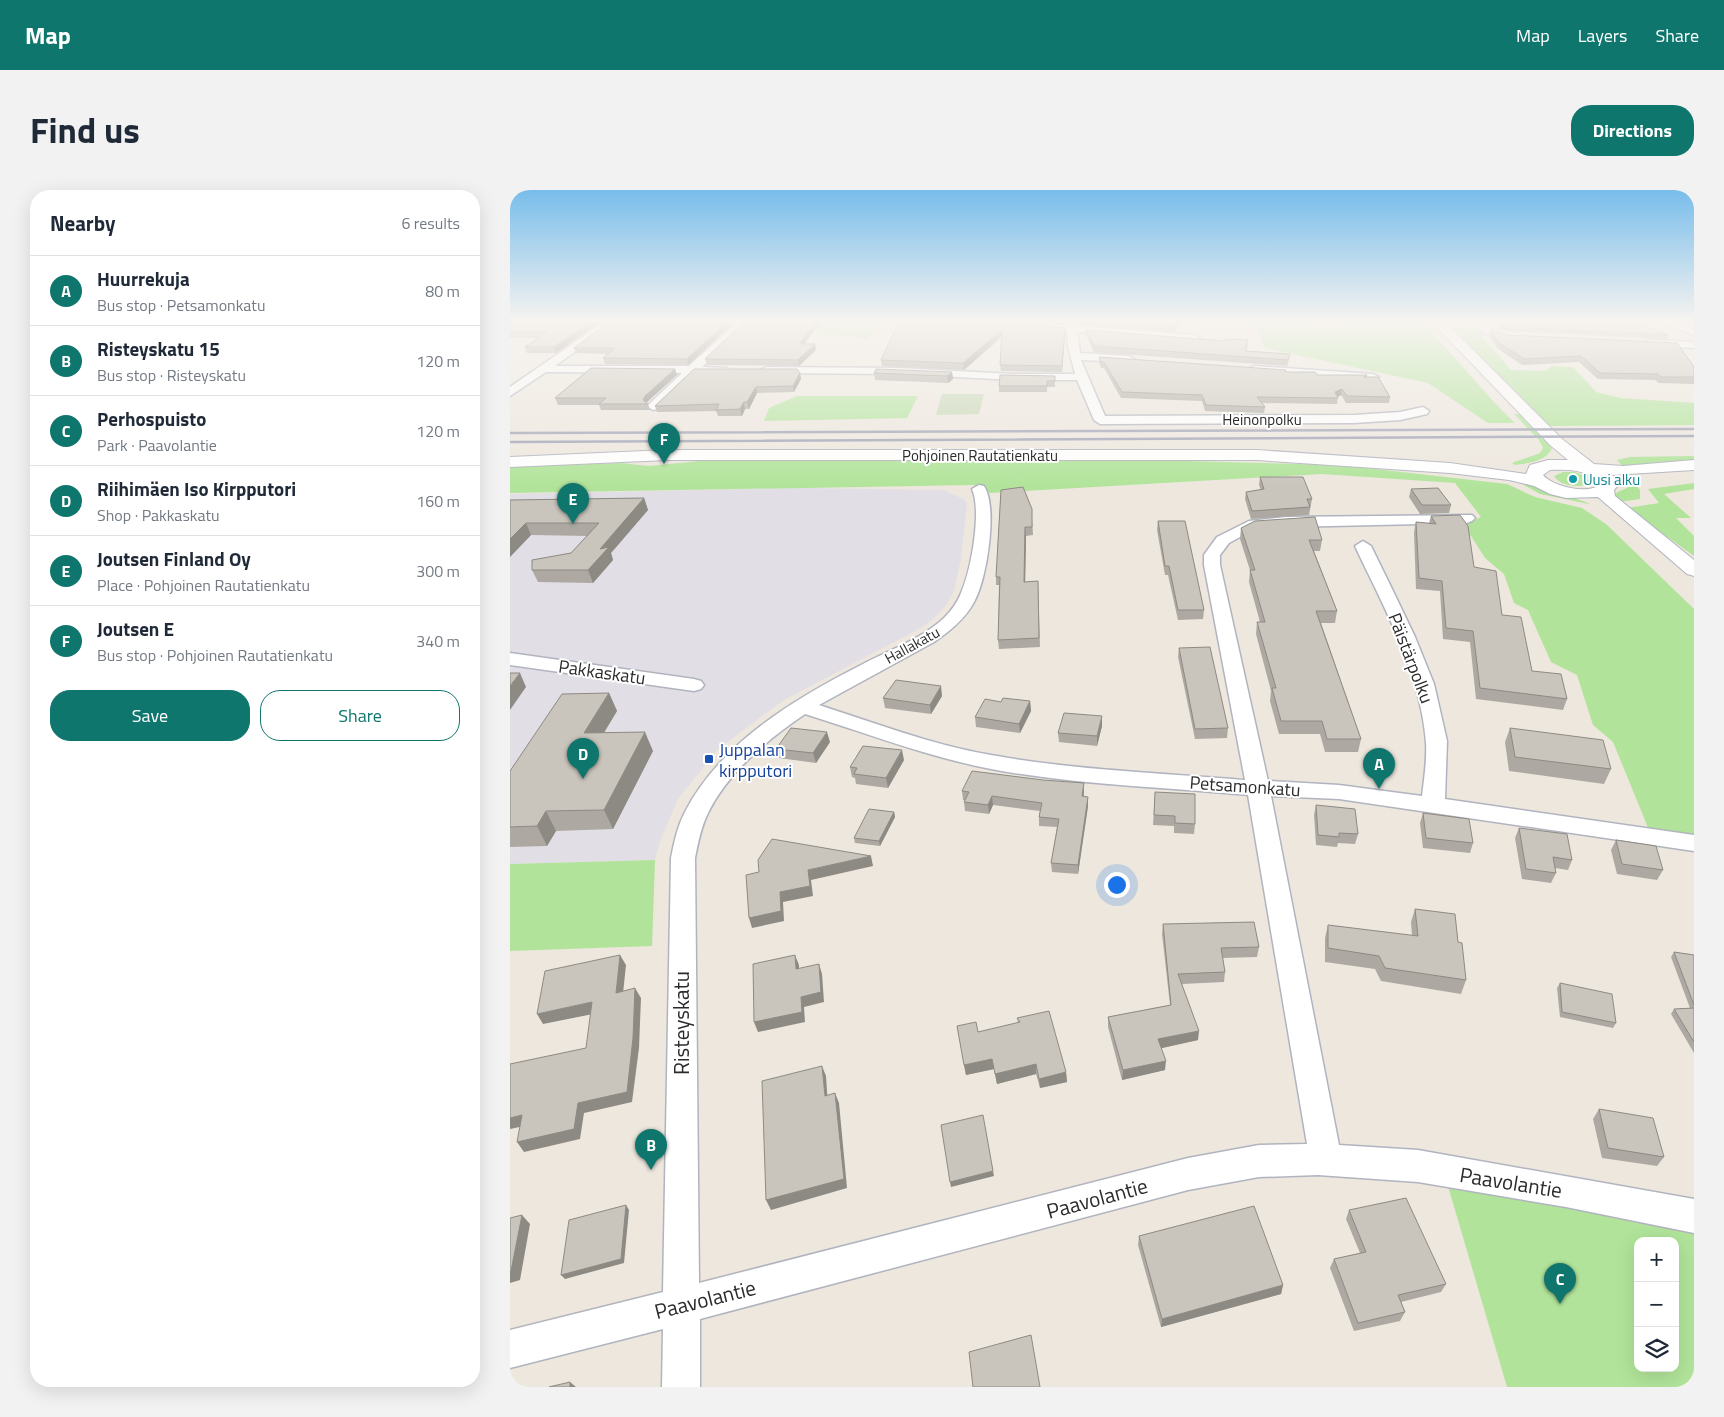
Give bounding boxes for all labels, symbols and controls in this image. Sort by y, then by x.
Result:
text: Map [25,17,71,53]
text: Map [1516,22,1550,49]
text: Layers [1578,22,1627,49]
text: Share [1655,22,1699,49]
text: Find us [30,103,140,157]
button: Directions [1571,105,1694,156]
text: Nearby [50,207,115,239]
text: 6 results [401,211,460,235]
text: Huurrekuja [97,264,190,293]
text: A [61,279,71,303]
text: 80 m [425,279,460,303]
text: Bus stop · Petsamonkatu [97,293,265,317]
text: Risteyskatu 15 [97,334,220,363]
text: B [61,349,71,373]
text: 120 m [416,349,460,373]
text: Bus stop · Risteyskatu [97,363,246,387]
text: Perhospuisto [97,404,206,433]
street label: Heinonpolku [1222,408,1302,431]
text: C [62,419,70,443]
text: 120 m [416,419,460,443]
pin: F [648,423,680,464]
text: Park · Paavolantie [97,433,217,457]
street label: Pohjoinen Rautatienkatu [902,444,1058,467]
place label: Uusi alku [1583,468,1640,491]
marker: Uusi alku [1567,473,1579,485]
text: Riihimäen Iso Kirpputori [97,474,296,503]
pin: E [557,483,589,524]
text: D [61,489,71,513]
text: 160 m [416,489,460,513]
text: Shop · Pakkaskatu [97,503,220,527]
text: Joutsen Finland Oy [97,544,251,573]
text: E [62,559,70,583]
text: 300 m [416,559,460,583]
text: Place · Pohjoinen Rautatienkatu [97,573,310,597]
street label: Päistärpolku [1381,609,1441,707]
text: Joutsen E [97,614,174,643]
street label: Hallakatu [880,620,944,670]
text: F [62,629,70,653]
text: 340 m [416,629,460,653]
text: Bus stop · Pohjoinen Rautatienkatu [97,643,333,667]
street label: Pakkaskatu [557,653,647,691]
button: Save [50,690,250,741]
button: Share [260,690,460,741]
place label: Juppalan kirpputori [719,736,792,784]
pin: D [567,738,599,779]
pin: A [1363,748,1395,789]
marker: Juppalan kirpputori [703,753,715,765]
street label: Petsamonkatu [1189,769,1301,803]
your location [1104,872,1130,898]
street label: Risteyskatu [665,971,697,1075]
pin: B [635,1129,667,1170]
street label: Paavolantie [1457,1158,1565,1206]
street label: Paavolantie [1043,1169,1151,1227]
map controls [1634,1237,1679,1372]
button: + [1634,1237,1679,1282]
pin: C [1544,1263,1576,1304]
street label: Paavolantie [651,1271,759,1327]
button: − [1634,1282,1679,1327]
button: layers [1634,1327,1679,1372]

